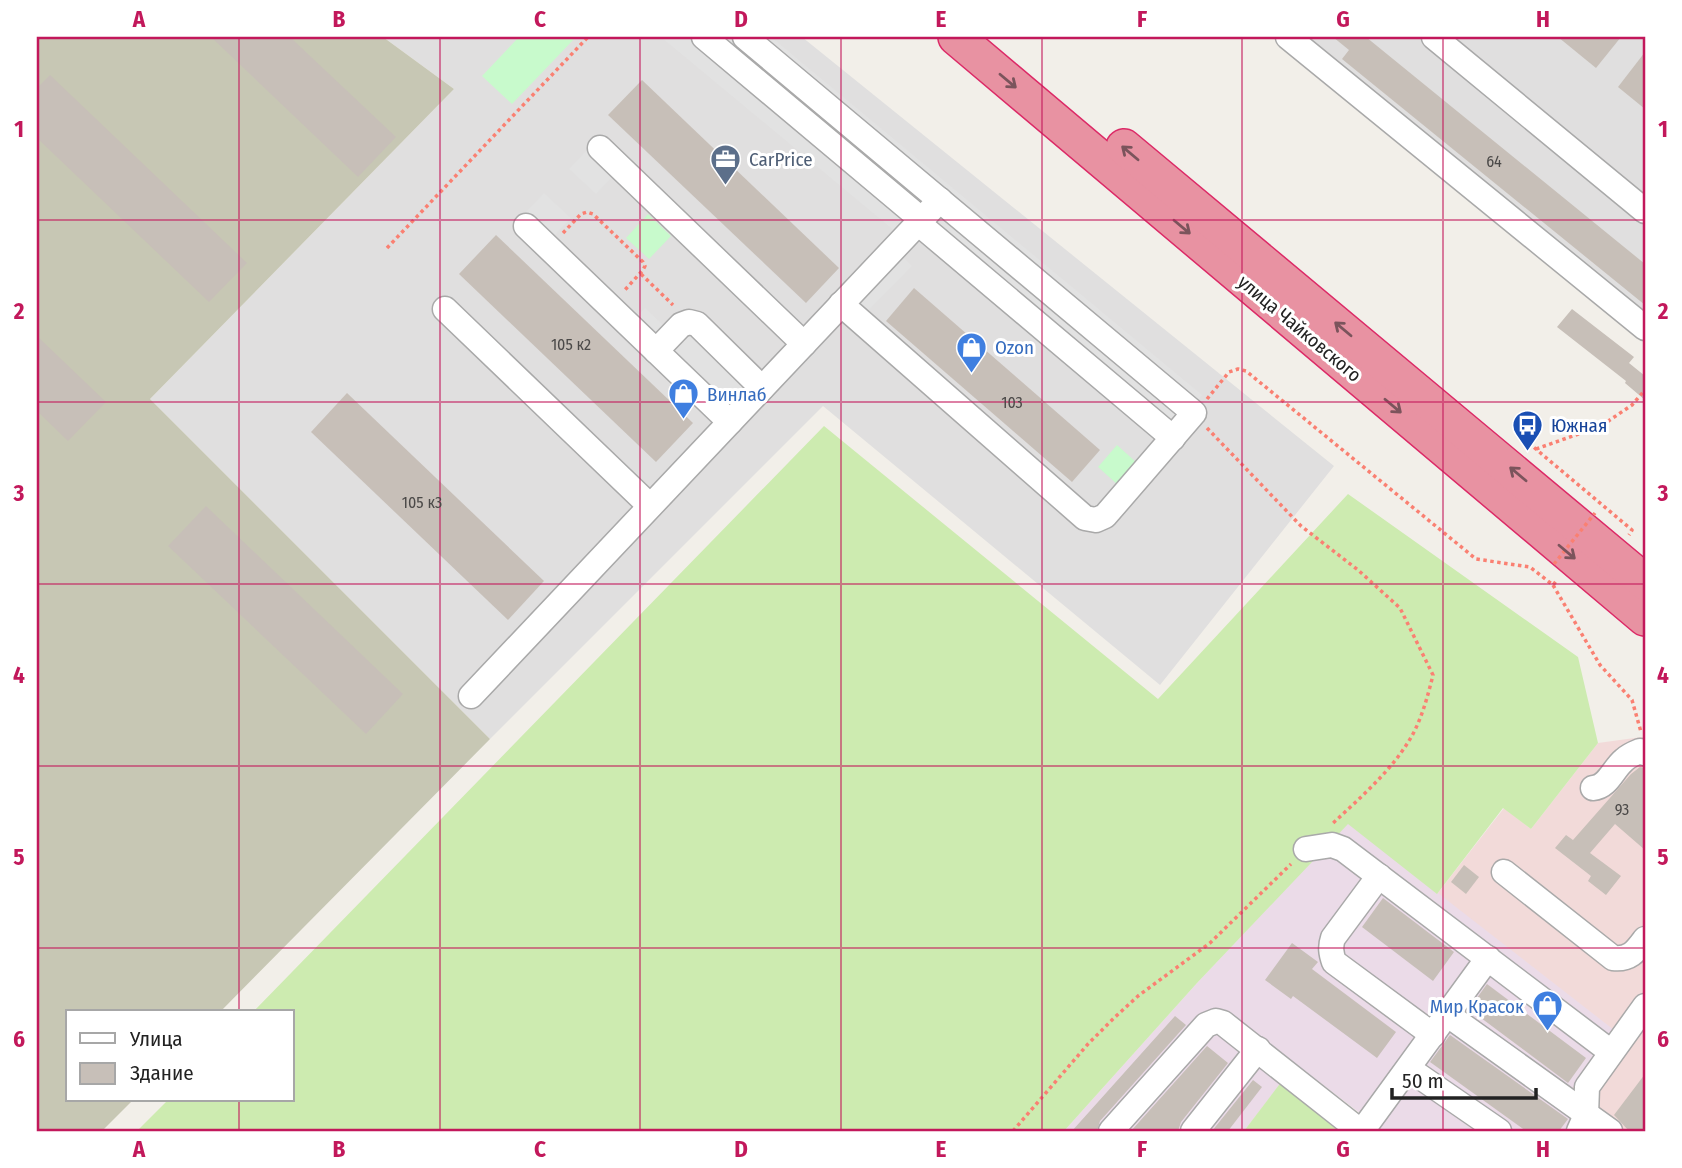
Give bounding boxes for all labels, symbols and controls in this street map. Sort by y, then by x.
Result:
text: A [132,5,146,33]
text: B [333,5,346,33]
text: C [534,5,546,33]
text: D [734,5,748,33]
text: E [936,5,947,33]
text: F [1137,5,1147,33]
text: G [1336,5,1350,33]
text: H [1536,5,1550,33]
one-way arrow [998,73,1016,89]
text: 1 [14,115,24,143]
text: 1 [1658,115,1668,143]
office icon: CarPrice [709,142,743,186]
one-way arrow [1122,145,1140,160]
place label: CarPrice [749,148,813,171]
house number: 64 [1486,152,1502,171]
one-way arrow [1172,219,1190,235]
street label: улица Чайковского [1233,270,1366,387]
text: 2 [13,297,25,325]
text: 2 [1657,297,1669,325]
one-way arrow [1335,321,1353,337]
shop icon: Ozon [955,330,989,374]
house number: 105 к2 [551,335,591,354]
place label: Ozon [995,336,1034,359]
shop icon: Винлаб [667,377,701,421]
place label: Винлаб [707,383,767,406]
house number: 103 [1001,393,1023,412]
one-way arrow [1384,398,1402,414]
bus stop icon: Южная [1511,408,1545,452]
place label: Южная [1551,414,1607,437]
one-way arrow [1510,466,1528,482]
text: 3 [13,479,25,507]
text: 3 [1657,479,1669,507]
house number: 105 к3 [402,493,442,512]
one-way arrow [1558,544,1576,560]
text: 4 [13,661,25,689]
text: 4 [1657,661,1669,689]
house number: 93 [1615,800,1629,819]
text: 5 [13,843,25,871]
text: 5 [1657,843,1669,871]
shop icon: Мир Красок [1530,989,1564,1033]
place label: Мир Красок [1430,995,1524,1018]
legend [66,1010,294,1102]
text: 6 [13,1025,25,1053]
text: 6 [1657,1025,1669,1053]
text: Улица [129,1026,183,1052]
scale bar [1392,1056,1535,1100]
text: Здание [130,1060,194,1086]
text: 50 m [1402,1068,1444,1094]
text: A [132,1135,146,1163]
text: B [333,1135,346,1163]
text: C [534,1135,546,1163]
text: D [734,1135,748,1163]
text: E [936,1135,947,1163]
text: F [1137,1135,1147,1163]
text: G [1336,1135,1350,1163]
text: H [1536,1135,1550,1163]

